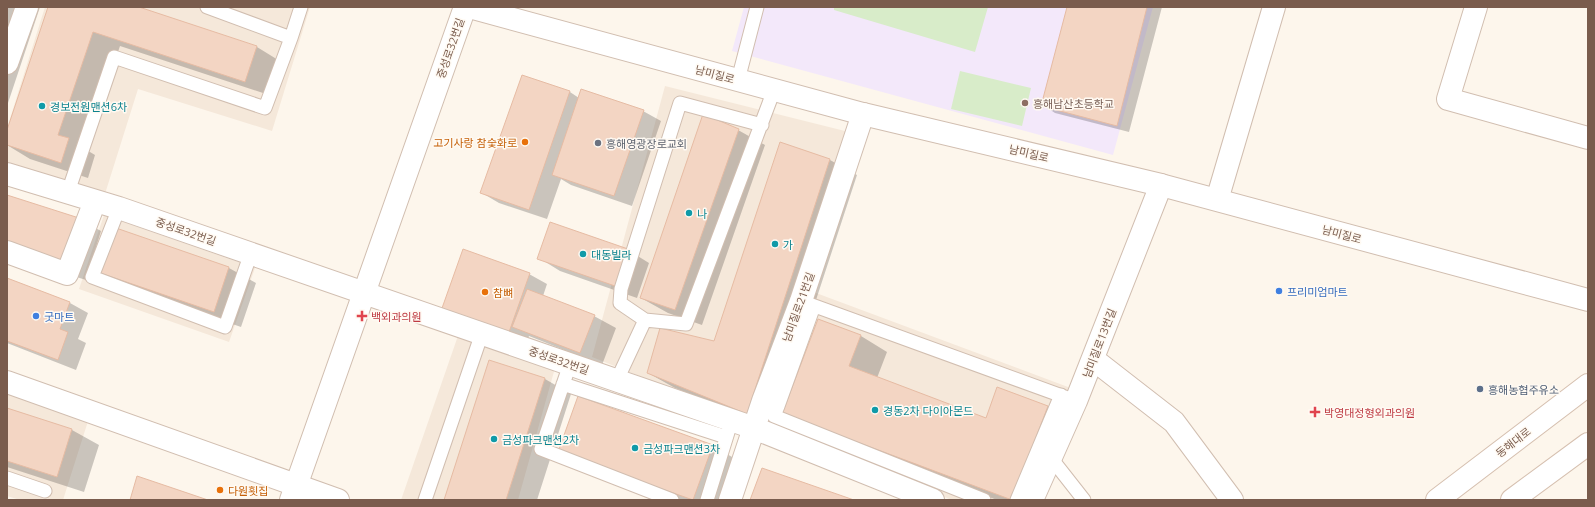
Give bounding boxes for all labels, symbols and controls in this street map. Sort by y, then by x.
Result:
street label: 중성로32번길 [433,16,467,80]
street label: 남미질로 [694,62,736,86]
place label: 흥해남산초등학교 [1033,96,1114,111]
marker: 흥해남산초등학교 [1020,98,1030,108]
place label: 경보전원맨션6차 [50,99,127,114]
marker: 경보전원맨션6차 [37,101,47,111]
place label: 고기사랑 참숯화로 [433,135,517,150]
place label: 흥해영광장로교회 [606,136,687,151]
marker: 고기사랑 참숯화로 [520,137,530,147]
marker: 흥해영광장로교회 [593,138,603,148]
street label: 남미질로 [1008,141,1050,165]
place label: 나 [697,206,707,221]
marker: 나 [684,208,694,218]
street label: 중성로32번길 [154,214,218,248]
street label: 남미질로 [1321,222,1363,246]
place label: 가 [783,237,793,252]
marker: 가 [770,239,780,249]
place label: 대동빌라 [591,247,631,262]
marker: 대동빌라 [578,249,588,259]
street label: 남미질로21번길 [778,270,818,344]
place label: 프리미엄마트 [1287,284,1348,299]
place label: 참뼈 [493,285,513,300]
marker: 프리미엄마트 [1274,286,1284,296]
marker: 참뼈 [480,287,490,297]
street label: 남미질로13번길 [1079,306,1119,380]
place label: 굿마트 [44,309,74,324]
place label: 백외과의원 [371,309,422,324]
marker: 백외과의원 [356,310,368,322]
marker: 굿마트 [31,311,41,321]
street label: 중성로32번길 [527,343,591,377]
place label: 흥해농협주유소 [1488,382,1559,397]
marker: 흥해농협주유소 [1475,384,1485,394]
place label: 경동2차 다이아몬드 [883,403,973,418]
marker: 경동2차 다이아몬드 [870,405,880,415]
place label: 박영대정형외과의원 [1324,405,1415,420]
marker: 박영대정형외과의원 [1309,406,1321,418]
street label: 동해대로 [1492,424,1534,460]
place label: 금성파크맨션2차 [502,432,579,447]
marker: 금성파크맨션2차 [489,434,499,444]
place label: 금성파크맨션3차 [643,441,720,456]
marker: 금성파크맨션3차 [630,443,640,453]
place label: 다원횟집 [228,483,268,498]
marker: 다원횟집 [215,485,225,495]

